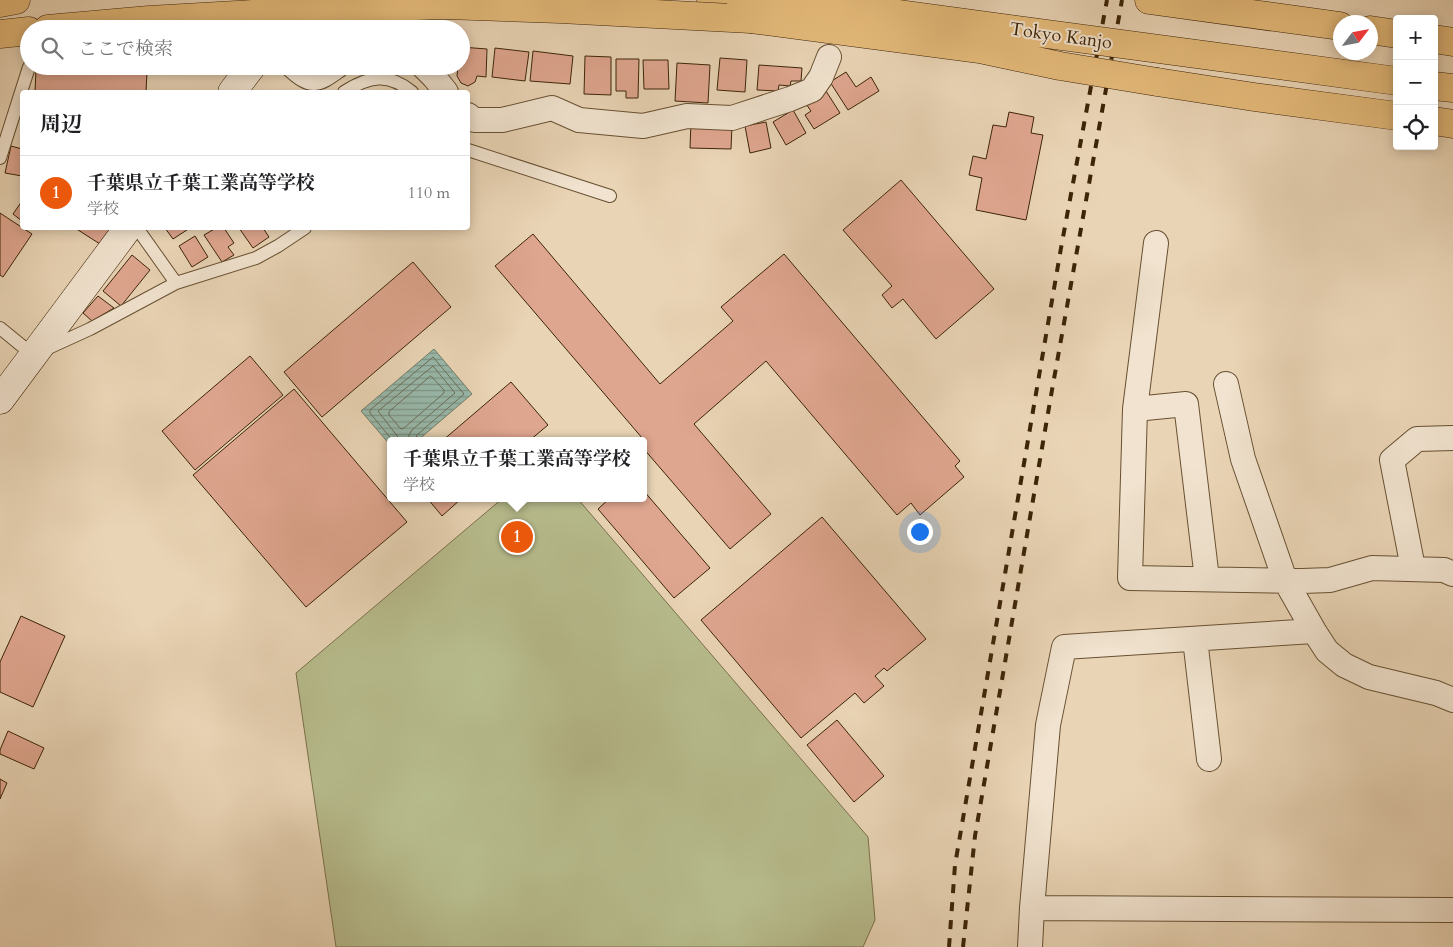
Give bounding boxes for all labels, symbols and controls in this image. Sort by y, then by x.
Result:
north arrow [1333,15,1378,60]
map controls [1393,15,1438,150]
button: + [1393,15,1438,60]
street label: Tokyo Kanjo [1008,16,1114,56]
search box [20,20,470,75]
icon: search [38,34,66,62]
text: ここで検索 [78,36,173,62]
button: − [1393,60,1438,105]
button: locate [1393,105,1438,150]
text: 周辺 [40,110,82,139]
text: 千葉県立千葉工業高等学校 [87,170,315,196]
text: 1 [52,182,60,204]
text: 110 m [408,182,450,204]
text: 学校 [87,198,119,220]
popup [387,437,647,502]
text: 千葉県立千葉工業高等学校 [403,446,631,472]
text: 学校 [403,474,435,496]
pin: 1 [501,518,533,556]
your location [907,519,933,545]

